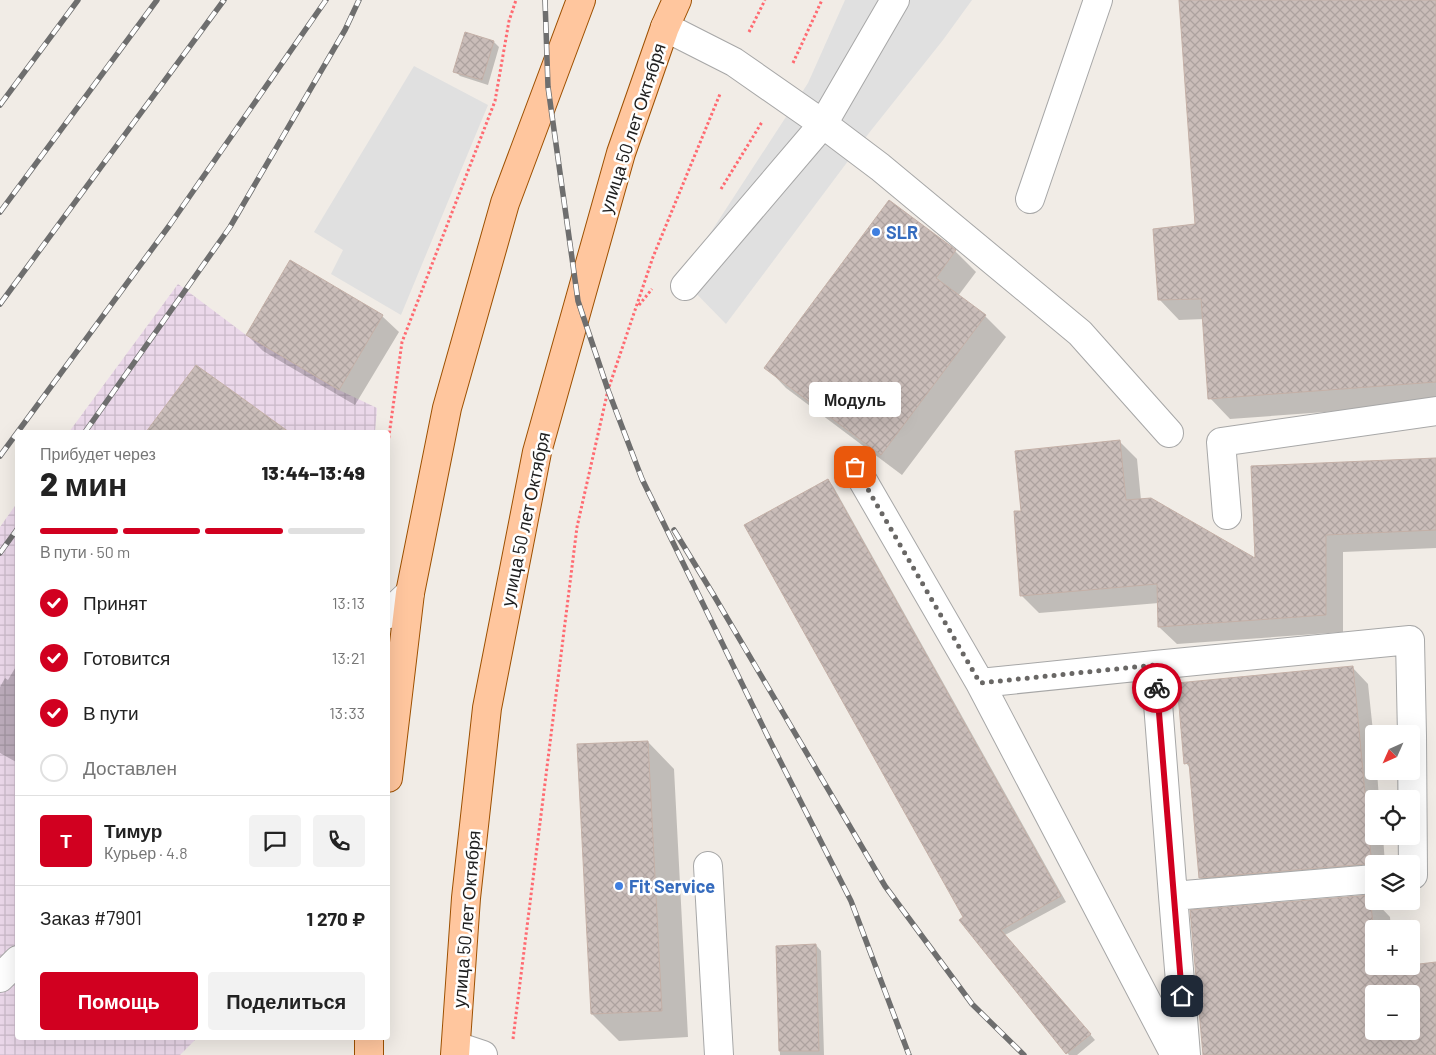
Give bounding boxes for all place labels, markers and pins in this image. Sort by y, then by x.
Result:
place label: SLR [886,221,918,243]
marker: SLR [870,226,882,238]
callout: Модуль [809,382,901,417]
pin [834,446,876,488]
place label: Fit Service [629,875,715,897]
marker: Fit Service [613,880,625,892]
pin [1161,975,1203,1017]

